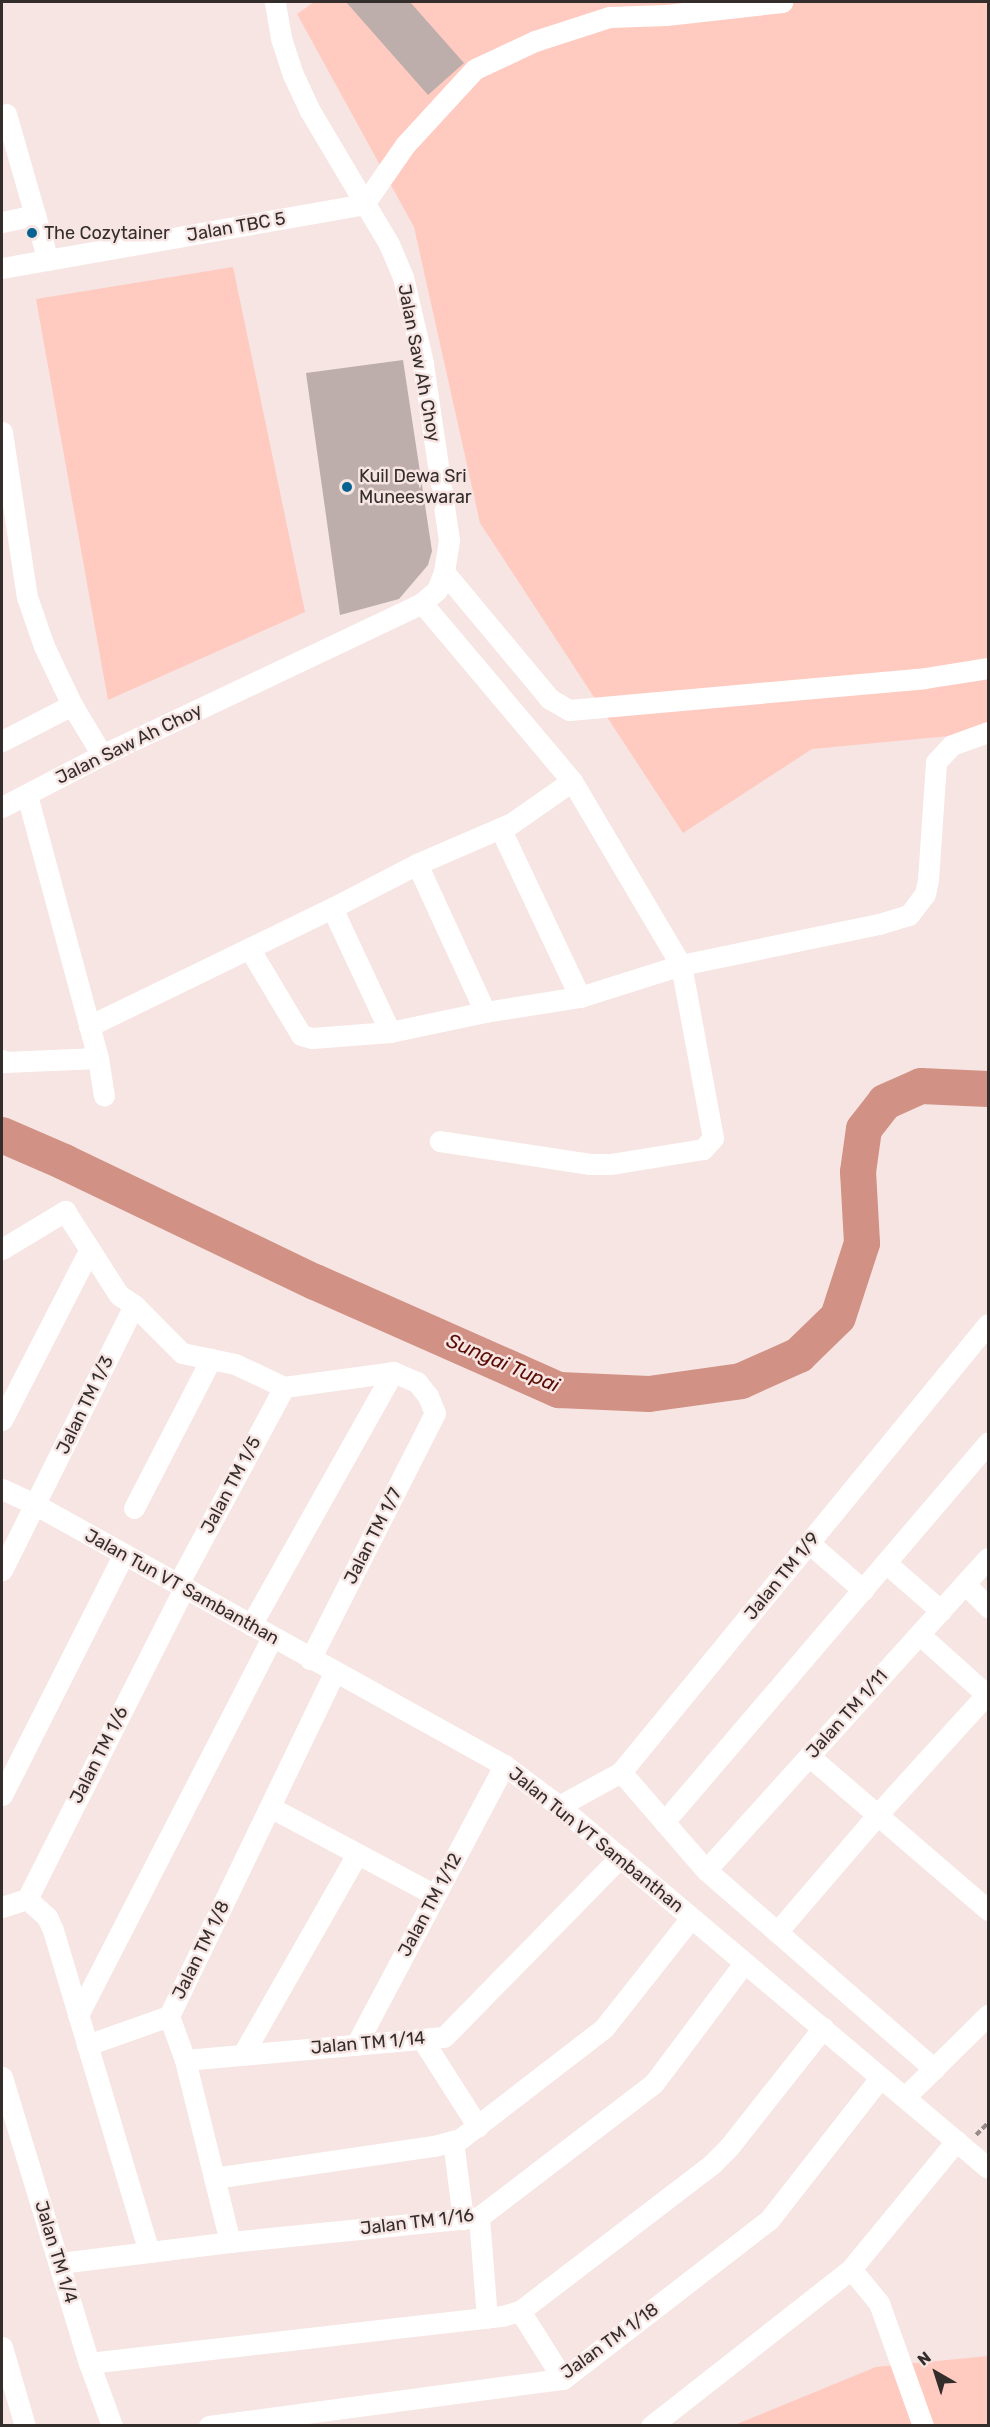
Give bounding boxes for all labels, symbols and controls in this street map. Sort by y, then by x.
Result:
street label: Jalan TBC 5 [185,208,287,246]
place label: The Cozytainer [44,222,170,244]
marker: The Cozytainer [25,226,39,240]
street label: Jalan Saw Ah Choy [393,282,445,444]
place label: Kuil Dewa Sri Muneeswarar [359,466,472,508]
marker: Kuil Dewa Sri Muneeswarar [340,480,354,494]
street label: Jalan Saw Ah Choy [52,699,206,789]
water label: Sungai Tupai [443,1328,563,1398]
street label: Jalan TM 1/3 [52,1352,118,1458]
street label: Jalan TM 1/5 [196,1433,266,1537]
street label: Jalan TM 1/7 [339,1484,407,1588]
street label: Jalan Tun VT Sambanthan [81,1524,283,1650]
street label: Jalan TM 1/9 [740,1528,824,1624]
street label: Jalan TM 1/11 [802,1665,892,1763]
street label: Jalan TM 1/6 [65,1703,133,1807]
street label: Jalan Tun VT Sambanthan [504,1762,688,1918]
street label: Jalan TM 1/12 [394,1849,466,1961]
street label: Jalan TM 1/8 [168,1897,234,2003]
street label: Jalan TM 1/14 [310,2027,426,2059]
street label: Jalan TM 1/4 [30,2198,82,2306]
street label: Jalan TM 1/16 [359,2204,475,2240]
street label: Jalan TM 1/18 [557,2298,663,2384]
north arrow [906,2343,966,2403]
text: N [914,2348,935,2370]

